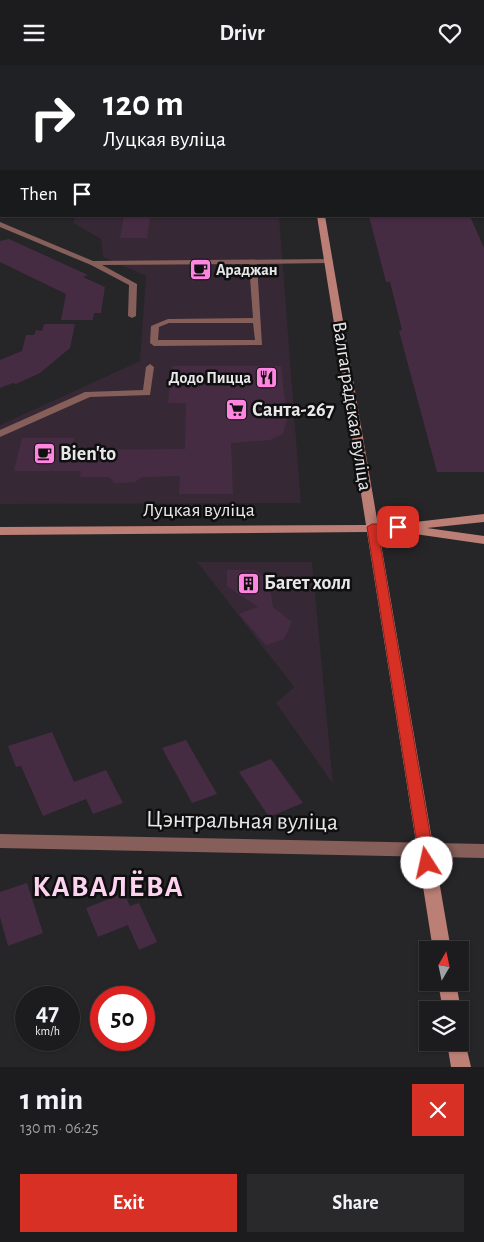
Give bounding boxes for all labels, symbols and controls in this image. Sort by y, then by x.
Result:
icon: menu [20,19,48,47]
icon: heart [436,19,464,47]
text: Drivr [219,22,265,44]
icon: right [20,85,85,150]
text: 120 m [103,87,184,122]
text: Луцкая вуліца [103,128,226,150]
icon: arrive [68,180,96,208]
text: Then [20,185,58,204]
cafe icon: Араджан [188,258,212,282]
place label: Араджан [216,262,278,278]
street label: Валгаградская вуліца [329,320,375,492]
restaurant icon: Додо Пицца [255,366,279,390]
place label: Додо Пицца [169,370,251,386]
supermarket icon: Санта-267 [224,398,248,422]
place label: Санта-267 [252,400,335,420]
cafe icon: Bien'to [32,442,56,466]
place label: Bien'to [60,444,116,464]
street label: Луцкая вуліца [143,500,255,520]
pin [377,506,419,548]
icon: arrive [384,513,412,541]
building icon: Багет холл [236,571,260,595]
place label: Багет холл [264,573,351,593]
street label: Цэнтральная вуліца [146,807,338,835]
position arrow [400,836,452,888]
district label: КАВАЛЁВА [32,870,184,902]
north arrow [419,941,469,991]
map controls [419,941,469,1051]
speed limit sign: 50 [90,986,155,1051]
text: 47 [36,1000,59,1025]
button: layers [419,1001,469,1051]
text: km/h [35,1025,60,1037]
button: close [412,1084,464,1136]
text: 1 min [20,1085,83,1115]
text: 130 m · 06:25 [20,1120,99,1136]
button: Exit [20,1174,237,1232]
button: Share [247,1174,464,1232]

